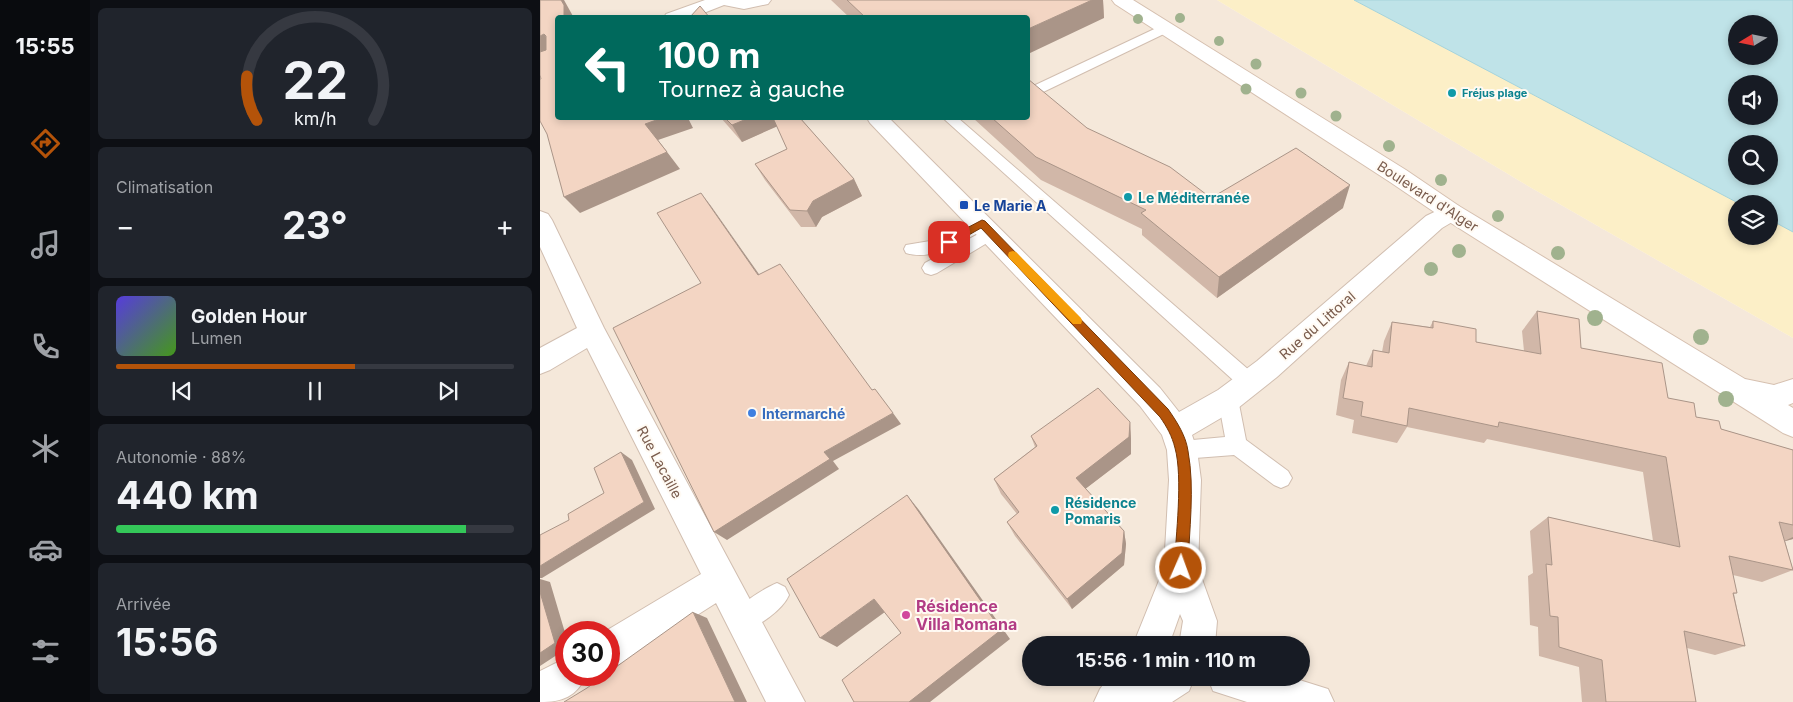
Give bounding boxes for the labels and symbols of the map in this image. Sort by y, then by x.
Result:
north arrow [1728,15,1778,65]
place label: Fréjus plage [1462,86,1528,100]
marker: Fréjus plage [1446,87,1458,99]
street label: Boulevard d'Alger [1374,157,1482,235]
place label: Le Méditerranée [1138,189,1250,206]
marker: Le Méditerranée [1122,191,1134,203]
place label: Le Marie A [974,197,1047,214]
marker: Le Marie A [958,199,970,211]
pin [928,221,970,263]
street label: Rue du Littoral [1276,287,1358,363]
place label: Intermarché [762,405,845,422]
marker: Intermarché [746,407,758,419]
street label: Rue Lacaille [634,423,686,501]
place label: Résidence Pomaris [1065,494,1136,527]
marker: Résidence Pomaris [1049,504,1061,516]
position arrow [1154,541,1206,593]
place label: Résidence Villa Romana [916,596,1017,634]
marker: Résidence Villa Romana [900,609,912,621]
speed limit sign: 30 [555,621,620,686]

